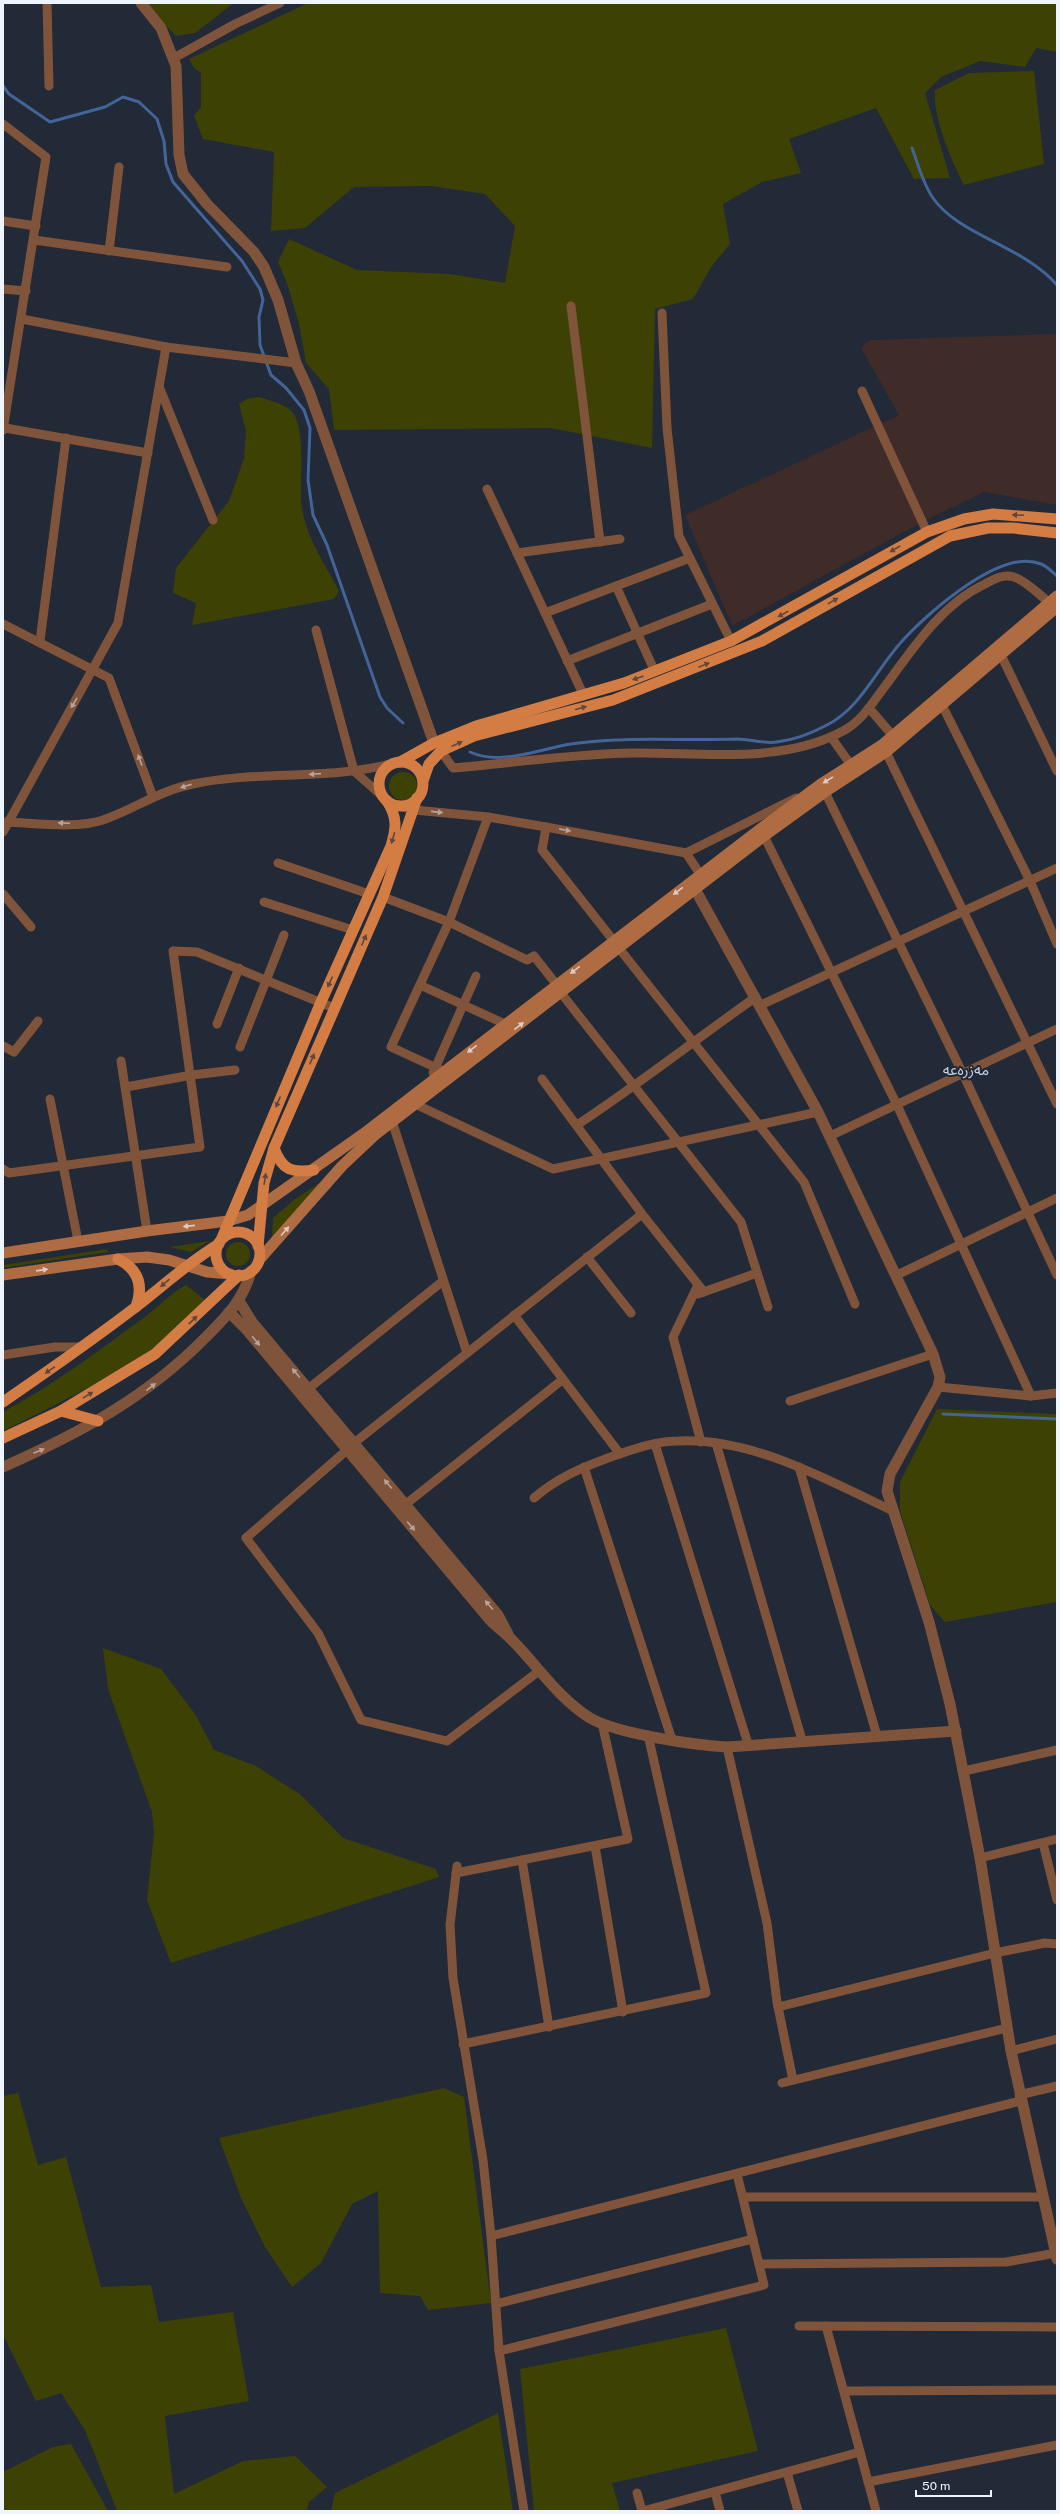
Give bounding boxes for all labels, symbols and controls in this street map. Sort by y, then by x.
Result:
one-way arrow [1012,511,1024,518]
one-way arrow [890,546,901,553]
one-way arrow [827,598,839,605]
one-way arrow [777,610,788,617]
one-way arrow [698,661,710,667]
one-way arrow [632,675,644,681]
one-way arrow [71,697,78,709]
one-way arrow [575,705,588,711]
one-way arrow [451,741,462,747]
one-way arrow [136,754,142,766]
one-way arrow [309,770,321,777]
one-way arrow [823,776,833,784]
one-way arrow [180,783,192,789]
one-way arrow [431,809,443,815]
one-way arrow [58,820,70,827]
one-way arrow [559,828,572,834]
one-way arrow [390,832,396,844]
one-way arrow [673,886,684,895]
one-way arrow [361,934,367,945]
one-way arrow [570,966,581,974]
one-way arrow [326,977,332,989]
one-way arrow [513,1021,524,1030]
one-way arrow [467,1045,478,1053]
one-way arrow [309,1053,315,1064]
district label: مەزرەعە [943,1061,989,1079]
one-way arrow [275,1096,281,1108]
one-way arrow [262,1173,268,1186]
one-way arrow [183,1223,195,1230]
one-way arrow [280,1226,289,1235]
one-way arrow [36,1267,48,1273]
one-way arrow [159,1279,170,1288]
one-way arrow [188,1315,198,1325]
one-way arrow [251,1335,260,1346]
one-way arrow [45,1366,55,1374]
one-way arrow [291,1368,300,1379]
one-way arrow [146,1382,157,1391]
one-way arrow [82,1392,94,1399]
one-way arrow [33,1448,45,1454]
one-way arrow [383,1479,392,1489]
one-way arrow [406,1521,415,1531]
one-way arrow [485,1600,494,1610]
scale bar [916,2472,991,2498]
text: 50 m [922,2479,950,2493]

